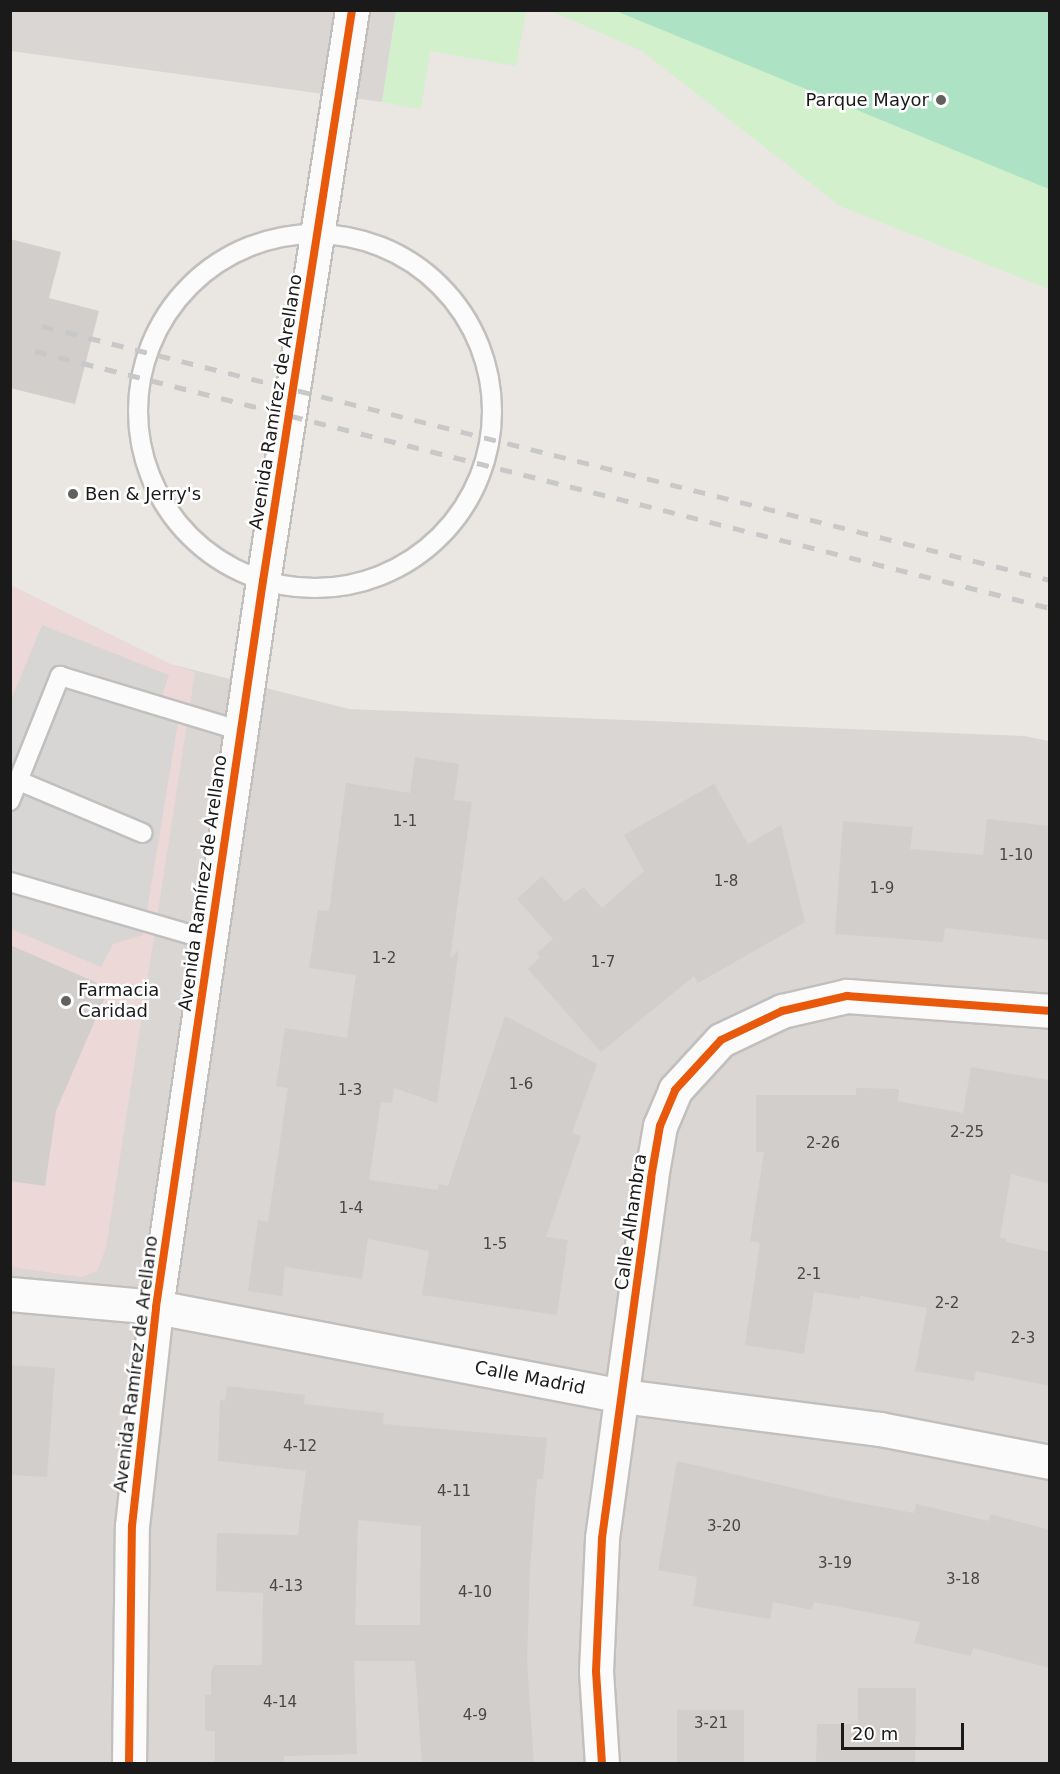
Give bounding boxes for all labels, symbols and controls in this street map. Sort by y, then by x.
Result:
place label: Parque Mayor [806,89,929,111]
marker: Parque Mayor [934,93,948,107]
street label: Avenida Ramírez de Arellano [245,273,307,531]
place label: Ben & Jerry's [85,483,201,505]
marker: Ben & Jerry's [66,487,80,501]
street label: Avenida Ramírez de Arellano [174,753,232,1013]
house number: 1-1 [393,813,417,831]
house number: 1-10 [999,847,1033,865]
house number: 1-8 [714,873,738,891]
house number: 1-9 [870,880,894,898]
house number: 1-2 [372,950,396,968]
house number: 1-7 [591,954,615,972]
place label: Farmacia Caridad [78,980,159,1022]
marker: Farmacia Caridad [59,994,73,1008]
house number: 1-6 [509,1076,533,1094]
house number: 1-3 [338,1082,362,1100]
house number: 2-25 [950,1124,984,1142]
house number: 2-26 [806,1135,840,1153]
street label: Calle Alhambra [611,1152,651,1292]
house number: 1-4 [339,1200,363,1218]
street label: Avenida Ramírez de Arellano [110,1234,162,1494]
house number: 1-5 [483,1236,507,1254]
house number: 2-1 [797,1266,821,1284]
house number: 2-2 [935,1295,959,1313]
house number: 2-3 [1011,1330,1035,1348]
street label: Calle Madrid [473,1357,587,1399]
house number: 4-12 [283,1438,317,1456]
house number: 4-11 [437,1483,471,1501]
house number: 3-20 [707,1518,741,1536]
house number: 3-19 [818,1555,852,1573]
house number: 3-18 [946,1571,980,1589]
house number: 4-13 [269,1578,303,1596]
house number: 4-10 [458,1584,492,1602]
house number: 4-14 [263,1694,297,1712]
house number: 4-9 [463,1707,487,1725]
scale bar [844,1711,967,1749]
house number: 3-21 [694,1715,728,1733]
text: 20 m [852,1723,898,1744]

